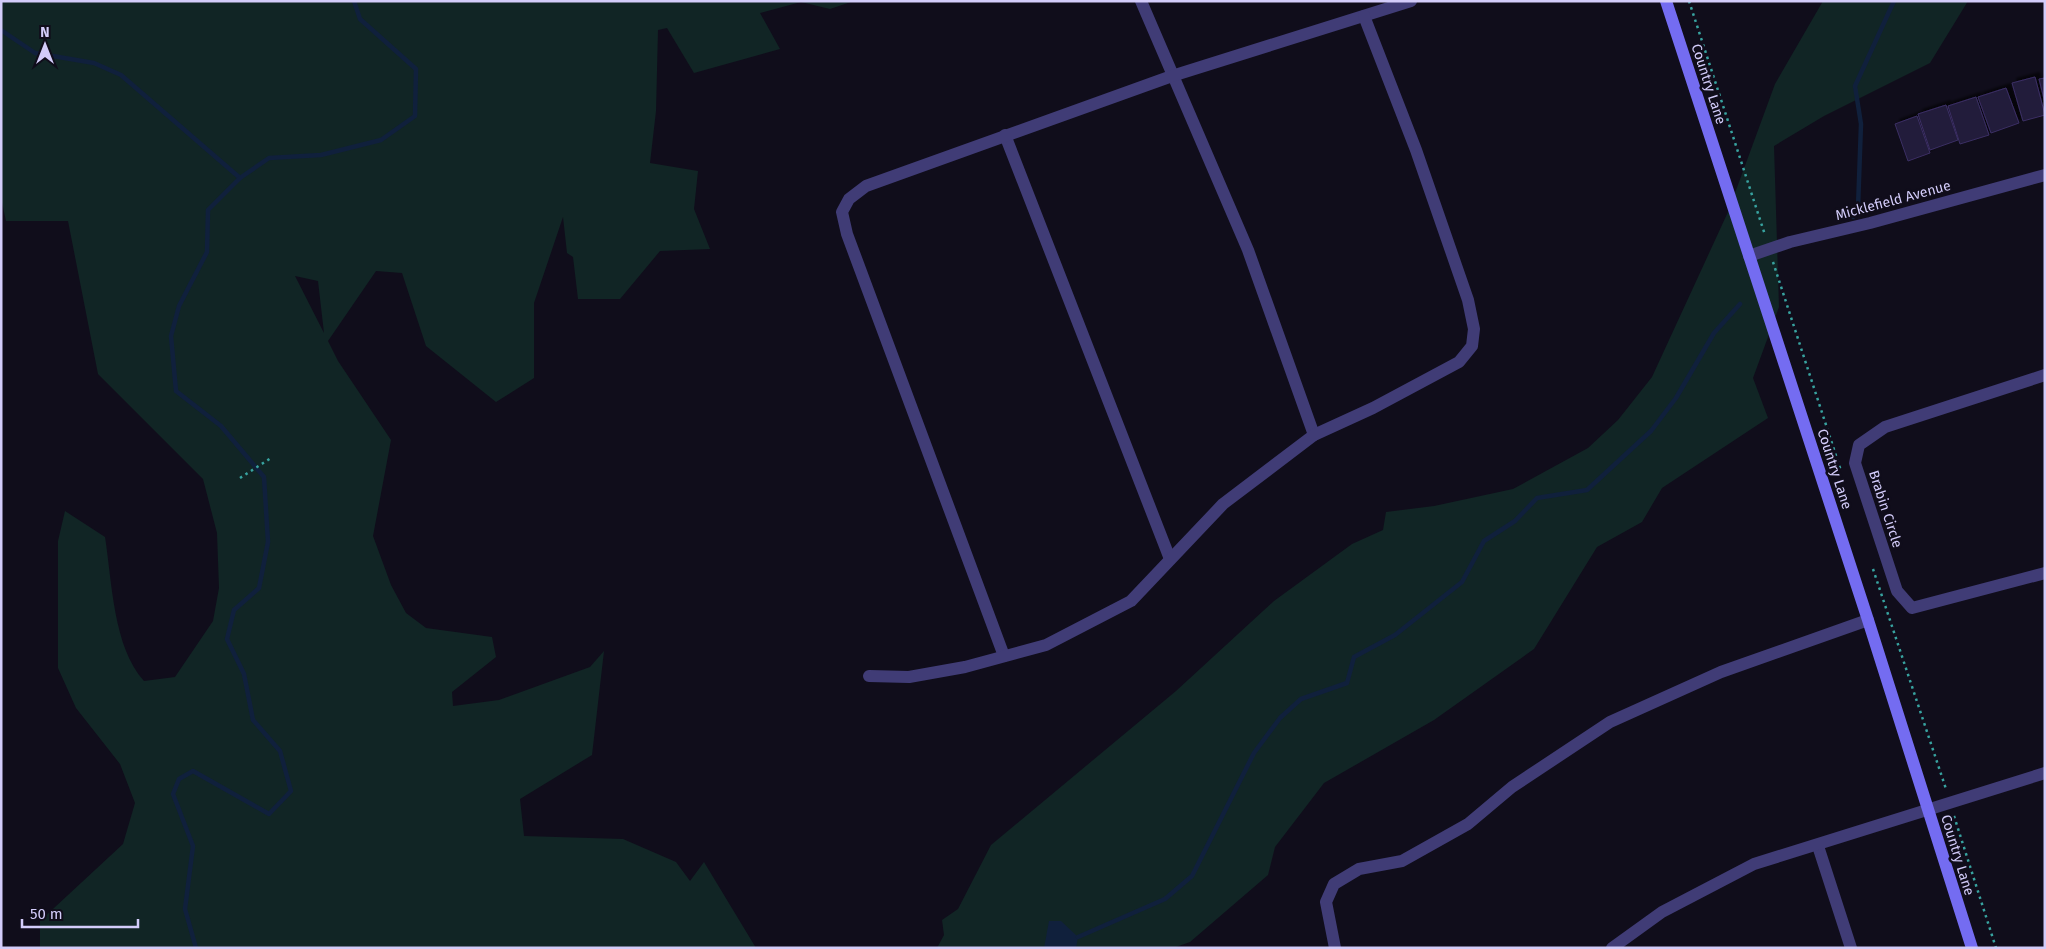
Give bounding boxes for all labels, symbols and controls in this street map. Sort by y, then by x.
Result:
north arrow [20,20,70,70]
text: N [40,24,50,41]
street label: Country Lane [1688,42,1730,126]
street label: Micklefield Avenue [1834,177,1953,224]
street label: Country Lane [1814,427,1856,511]
street label: Brabin Circle [1865,468,1906,550]
street label: Country Lane [1937,813,1978,898]
scale bar [22,896,139,928]
text: 50 m [30,905,63,923]

